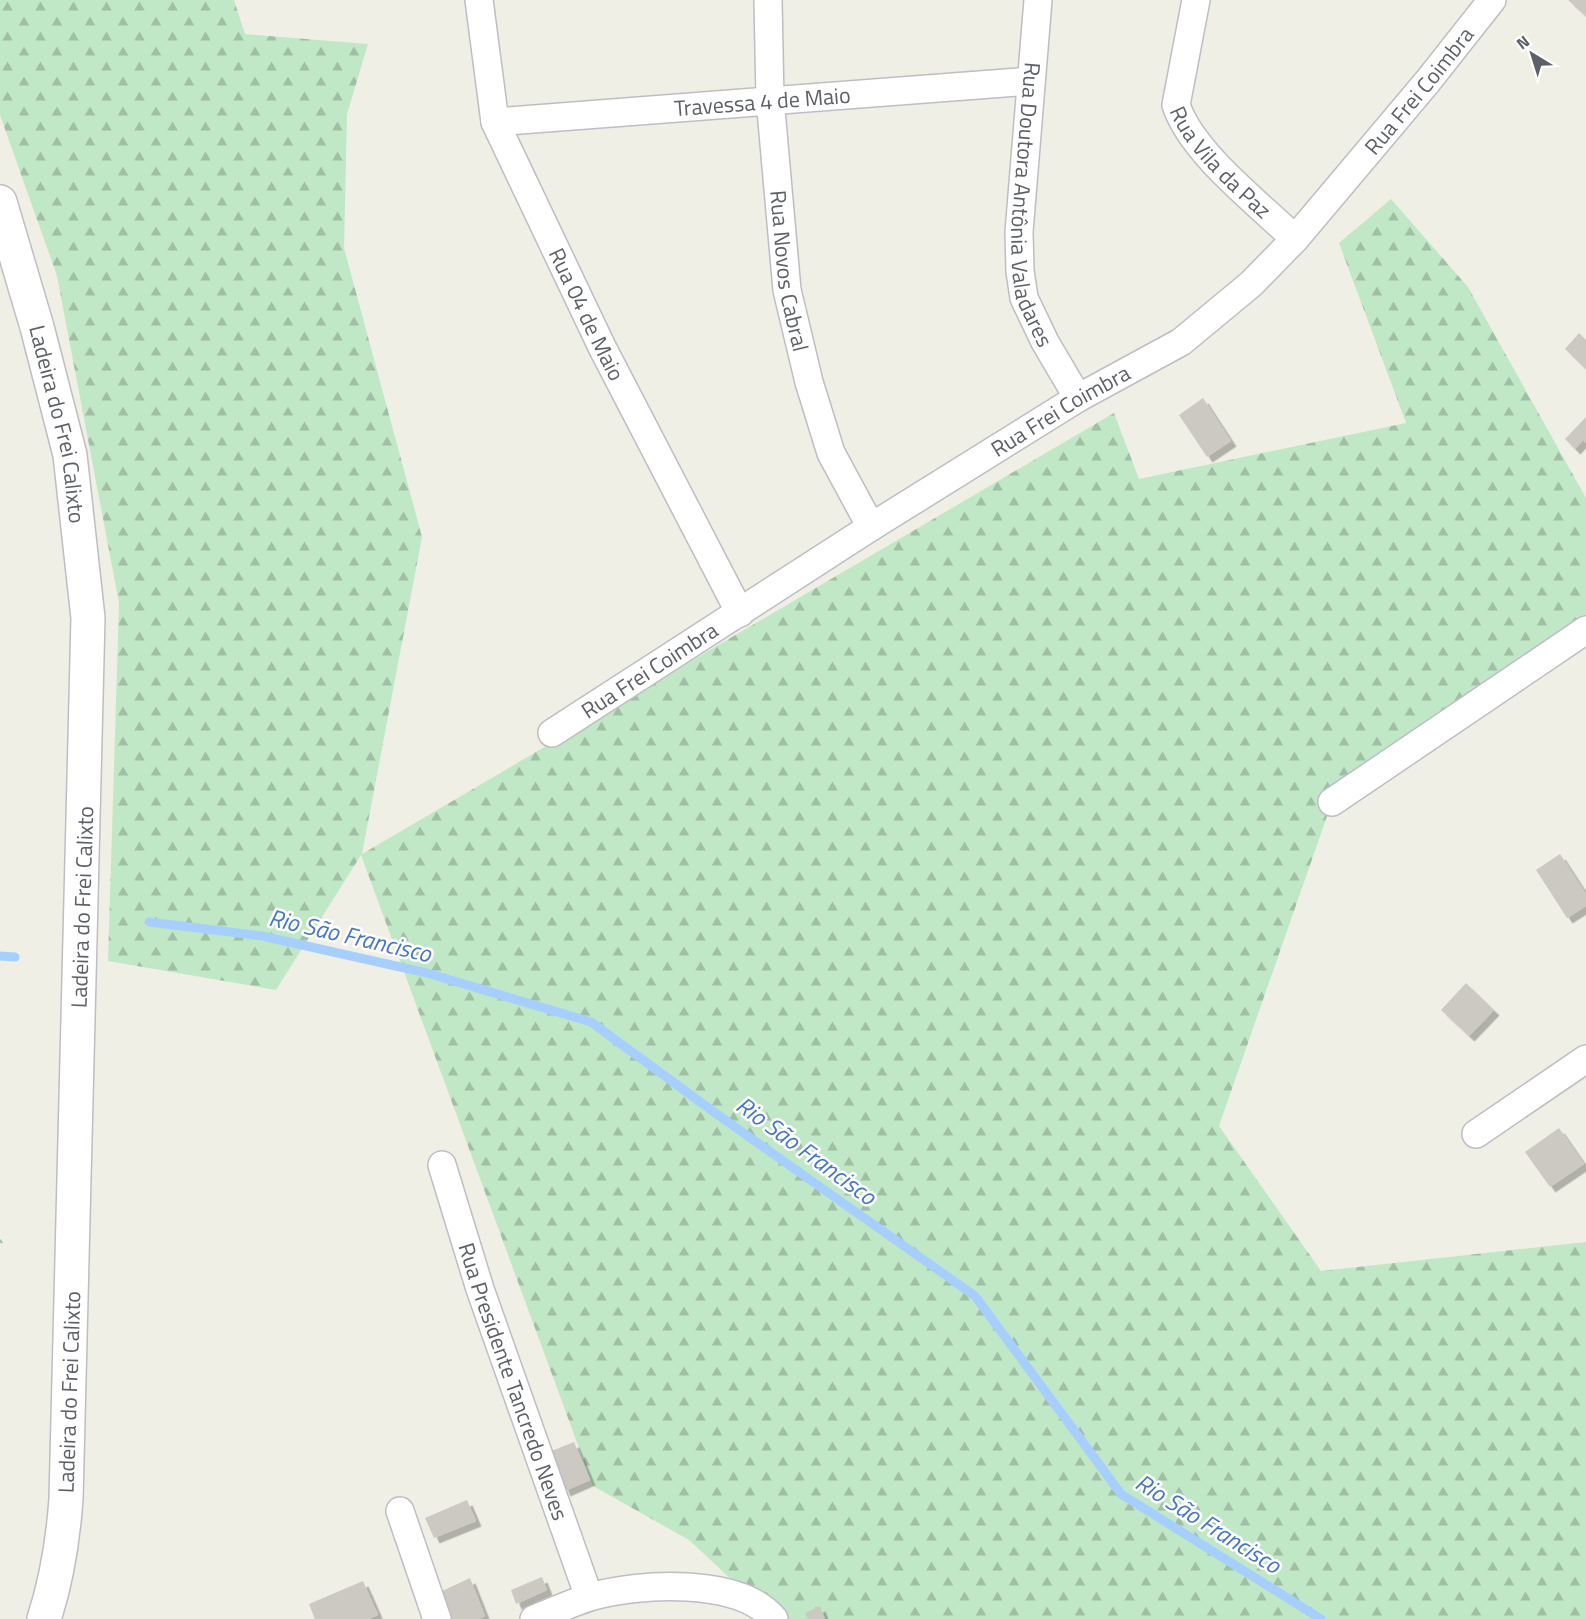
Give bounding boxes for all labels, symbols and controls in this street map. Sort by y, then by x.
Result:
street label: Rua Frei Coimbra [1356,19,1482,162]
north arrow [1502,24,1562,84]
text: N [1511,29,1535,55]
street label: Rua Doutora Antônia Valadares [1002,61,1062,353]
street label: Travessa 4 de Maio [673,78,852,125]
street label: Rua Vila da Paz [1161,100,1279,226]
street label: Rua Novos Cabral [761,189,818,355]
street label: Rua 04 de Maio [540,242,634,387]
street label: Ladeira do Frei Calixto [20,321,94,525]
street label: Rua Frei Coimbra [984,356,1136,465]
street label: Rua Frei Coimbra [574,613,725,727]
street label: Ladeira do Frei Calixto [61,805,103,1009]
water label: Rio São Francisco [266,899,436,971]
water label: Rio São Francisco [729,1087,885,1214]
street label: Rua Presidente Tancredo Neves [450,1238,578,1525]
street label: Ladeira do Frei Calixto [48,1290,90,1494]
water label: Rio São Francisco [1129,1464,1289,1583]

